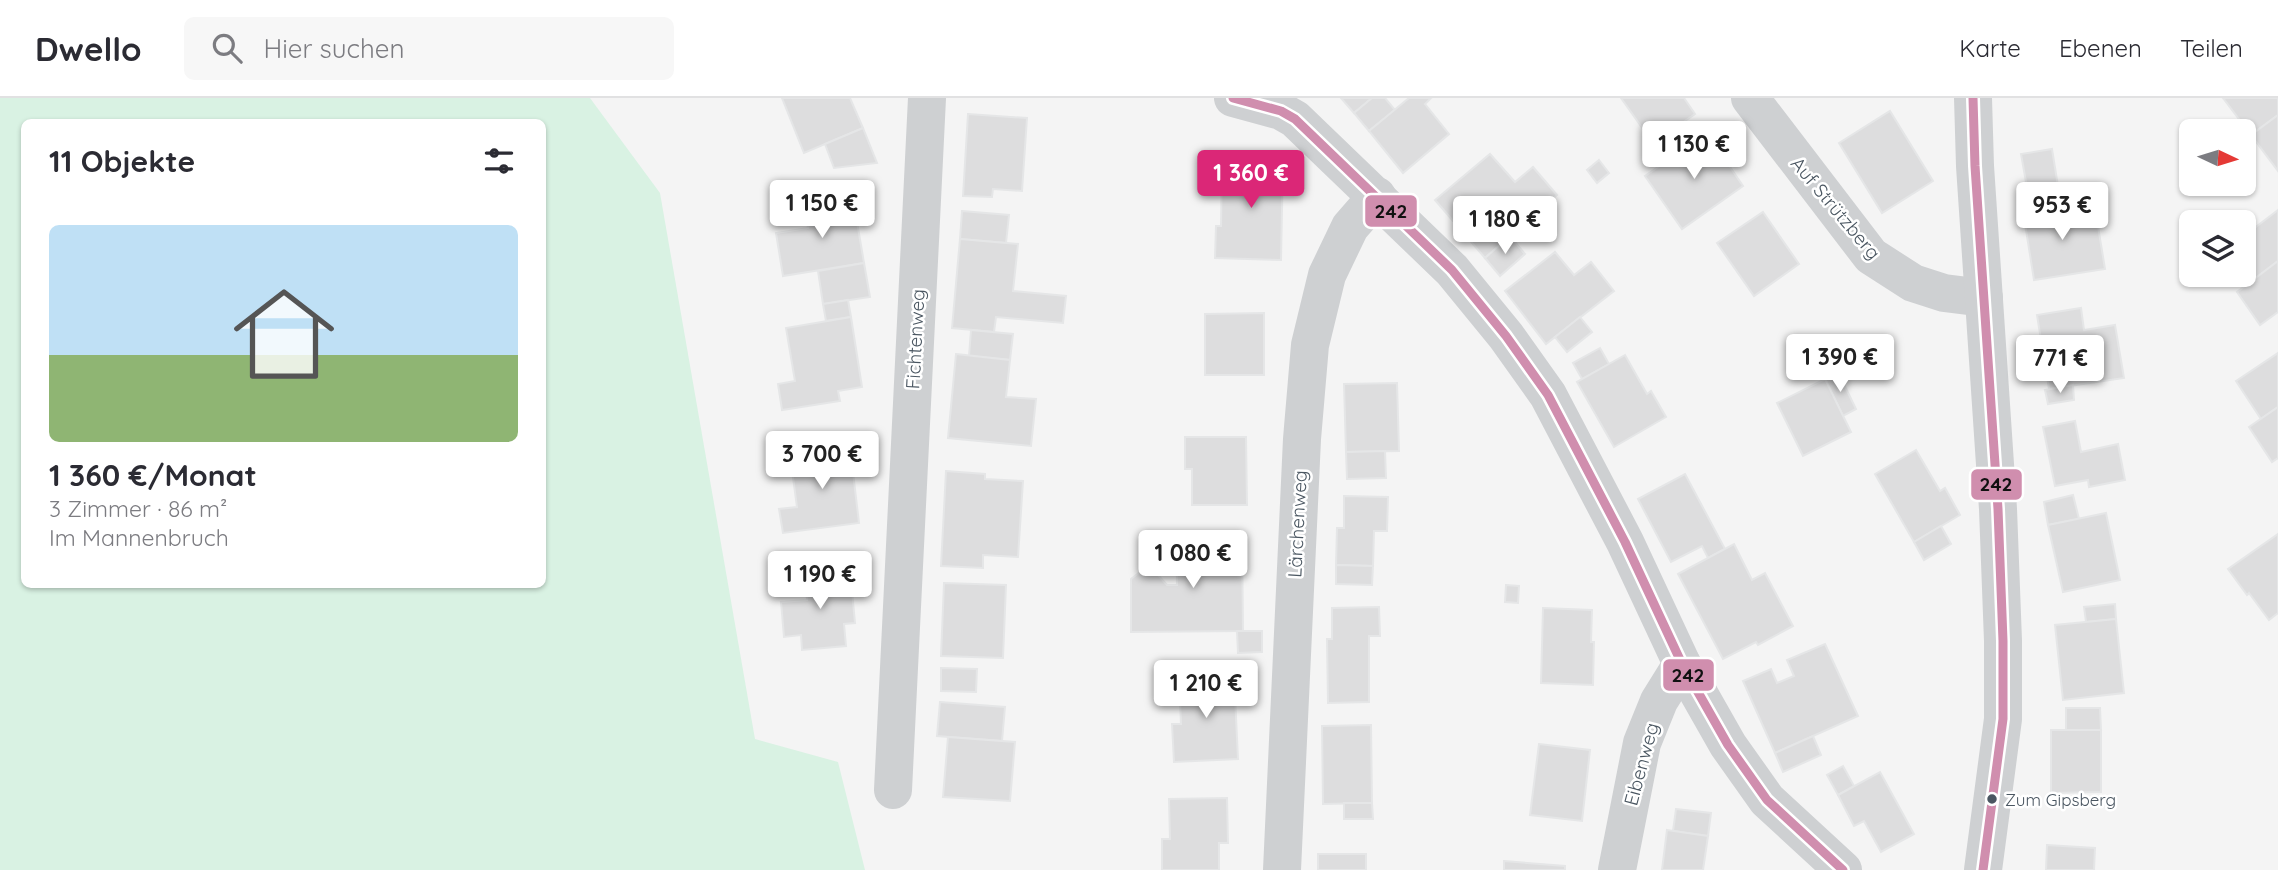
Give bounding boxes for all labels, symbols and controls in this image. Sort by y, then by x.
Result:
search box [184,17,674,80]
text: Dwello [35,28,142,69]
icon: search [208,29,246,67]
text: Hier suchen [264,32,405,65]
text: Karte [1959,33,2021,63]
text: Ebenen [2059,33,2142,63]
text: Teilen [2180,33,2243,63]
north arrow [2179,119,2256,196]
map controls [2179,119,2256,287]
pin: 1 130 € [1629,122,1759,181]
text: 1 130 € [1658,129,1730,158]
text: 11 Objekte [49,142,195,180]
icon: filters [480,142,518,180]
pin: 1 360 € [1186,150,1316,210]
street label: Auf Strützberg [1786,152,1886,264]
text: 1 360 € [1213,158,1289,187]
pin: 1 150 € [757,180,887,240]
pin: 953 € [2013,183,2111,242]
text: 1 150 € [786,188,858,217]
text: 953 € [2032,190,2092,219]
line badge: 242 [1364,194,1418,228]
pin: 1 180 € [1440,197,1570,256]
text: 242 [1375,199,1407,223]
text: 1 180 € [1469,204,1541,233]
button: layers [2179,210,2256,287]
icon: home [221,271,347,397]
street label: Fichtenweg [900,288,930,390]
pin: 1 390 € [1775,334,1905,394]
pin: 771 € [2011,336,2109,395]
text: 1 390 € [1802,342,1878,371]
text: 771 € [2032,343,2088,372]
pin: 3 700 € [757,432,887,491]
text: 3 700 € [782,439,862,468]
text: 1 360 €/Monat [49,456,257,494]
line badge: 242 [1970,468,2023,501]
street label: Lärchenweg [1282,470,1312,578]
text: 242 [1980,472,2012,496]
text: 3 Zimmer · 86 m² [49,494,227,523]
text: Im Mannenbruch [49,523,229,552]
pin: 1 080 € [1128,531,1258,590]
text: 1 080 € [1154,538,1232,567]
pin: 1 190 € [755,552,885,611]
text: 1 190 € [784,559,856,588]
line badge: 242 [1662,658,1715,692]
pin: 1 210 € [1141,660,1271,720]
text: 242 [1672,663,1704,687]
text: 1 210 € [1170,668,1242,697]
street label: Eibenweg [1618,720,1664,808]
place label: Zum Gipsberg [2005,789,2116,810]
marker: Zum Gipsberg [1985,792,1999,806]

